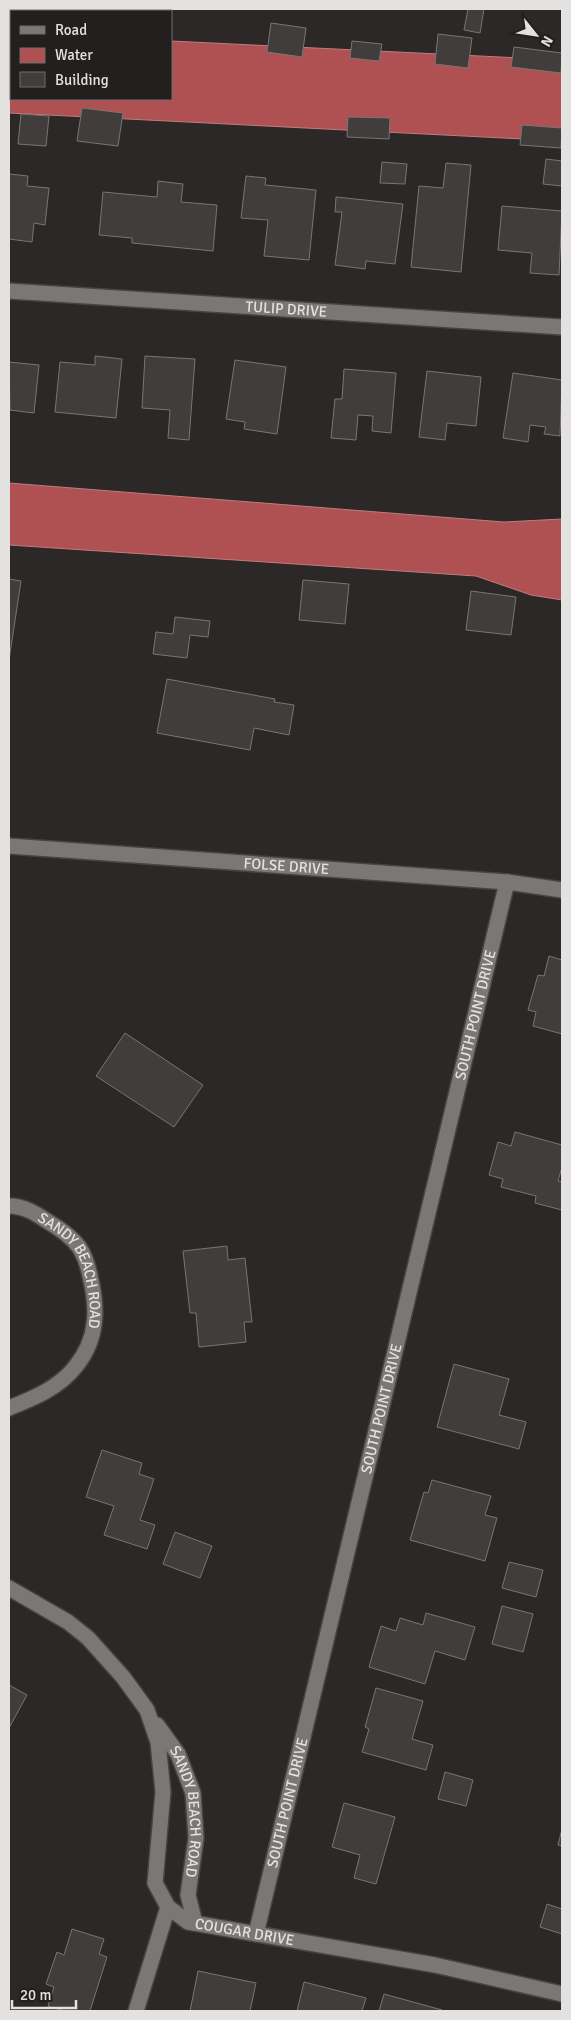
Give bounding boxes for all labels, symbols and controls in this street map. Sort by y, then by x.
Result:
legend [10,10,172,100]
north arrow [511,10,561,60]
text: Road [55,21,87,39]
text: N [537,33,557,50]
text: Water [55,46,93,64]
text: Building [55,71,109,89]
street label: TULIP DRIVE [245,297,328,321]
street label: FOLSE DRIVE [243,854,330,878]
street label: SOUTH POINT DRIVE [451,948,500,1082]
street label: SANDY BEACH ROAD [35,1209,104,1330]
street label: SOUTH POINT DRIVE [357,1342,406,1476]
street label: SOUTH POINT DRIVE [263,1736,312,1869]
street label: SANDY BEACH ROAD [166,1742,205,1878]
street label: COUGAR DRIVE [194,1914,295,1949]
scale bar [12,1978,76,2010]
text: 20 m [20,1986,51,2004]

